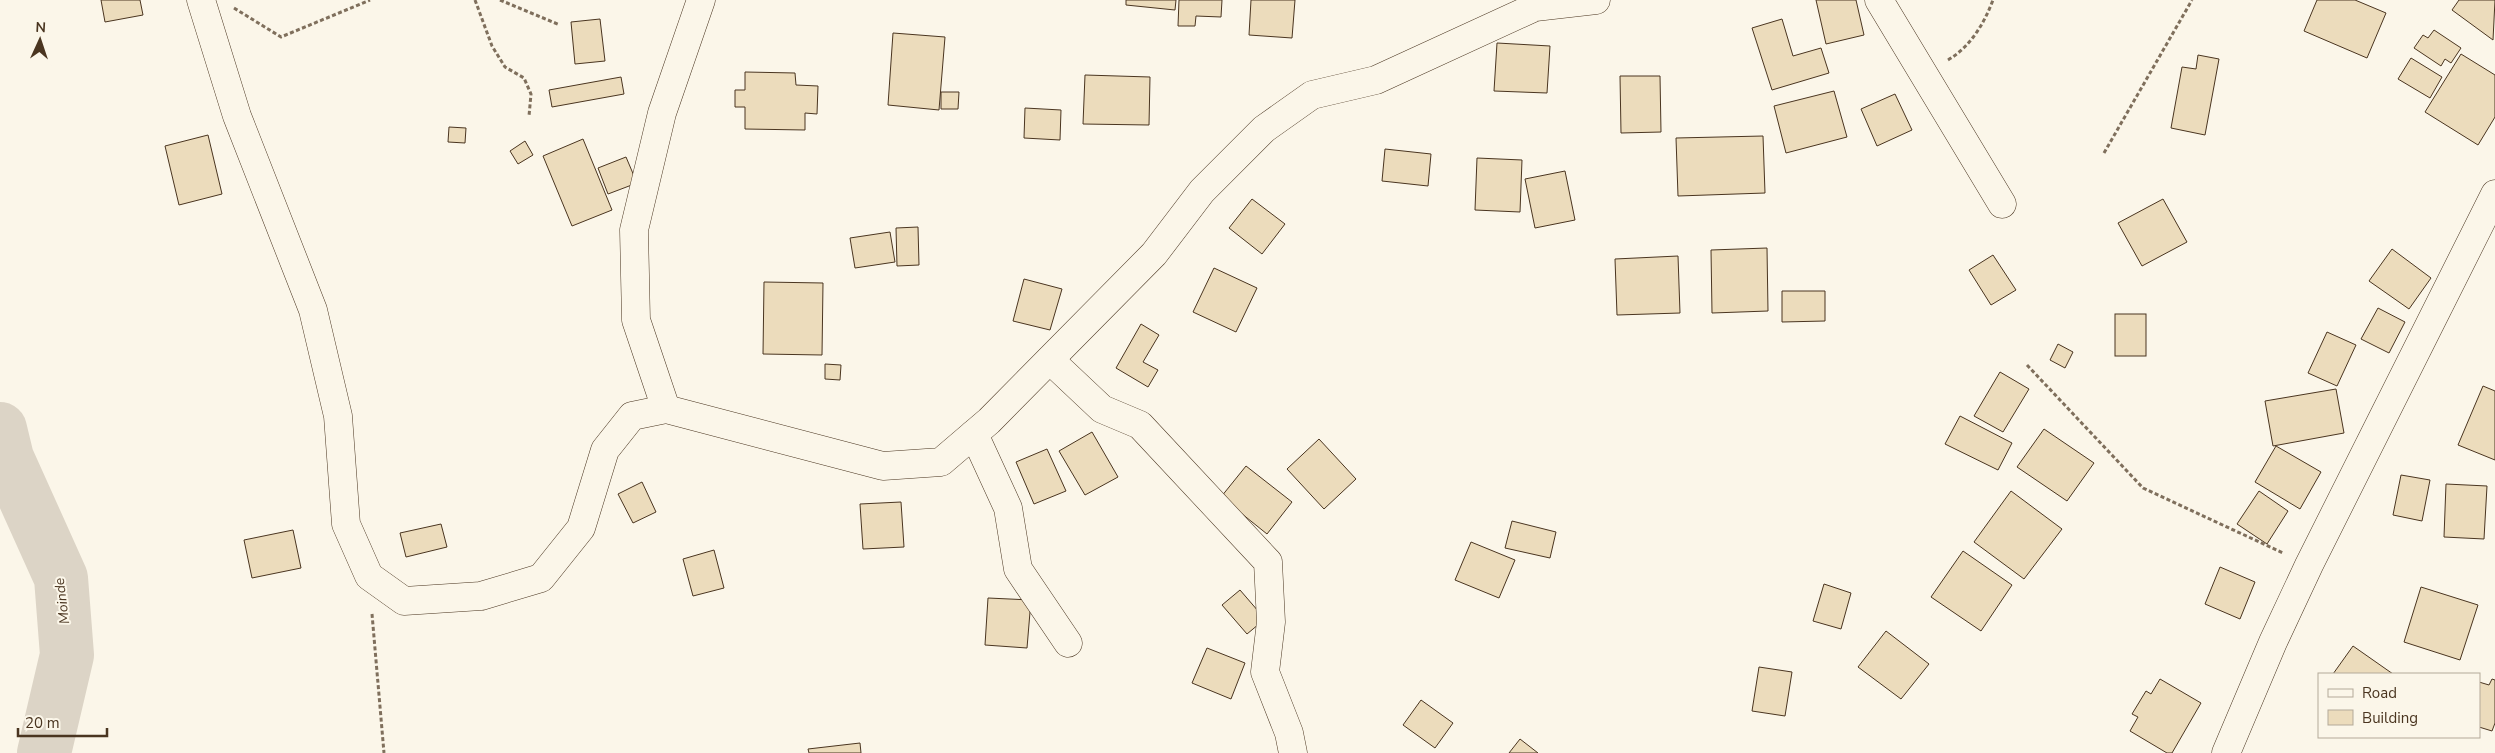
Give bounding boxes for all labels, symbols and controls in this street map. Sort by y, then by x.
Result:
north arrow [15,15,65,65]
text: N [35,18,46,37]
water label: Moinde [50,576,74,625]
legend [2318,673,2480,738]
text: Road [2362,683,2397,703]
scale bar [18,706,106,738]
text: Building [2362,708,2418,728]
text: 20 m [25,713,60,733]

